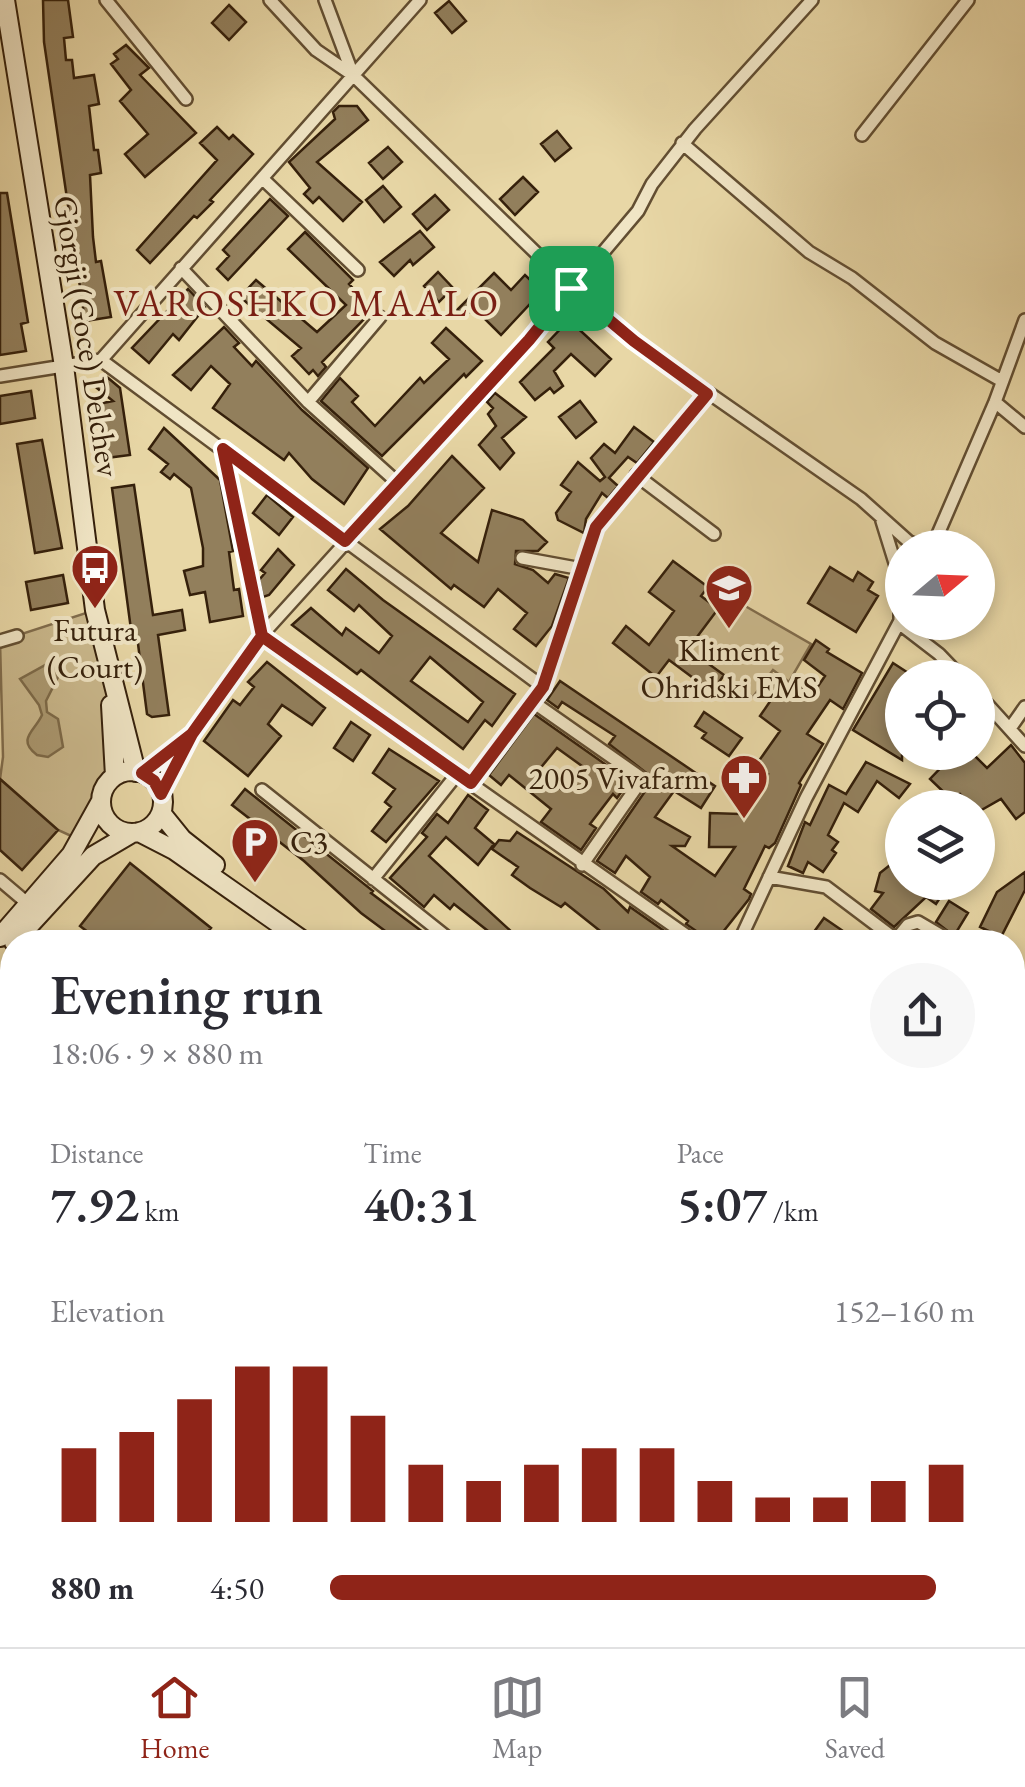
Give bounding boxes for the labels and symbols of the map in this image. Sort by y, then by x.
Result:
street label: Gjorgji (Goce) Delchev [44,192,130,481]
pin [529,246,614,331]
district label: VAROSHKO MAALO [114,278,500,327]
north arrow [885,530,995,640]
bus stop icon: Futura (Court) [69,542,121,610]
school or university icon: Kliment Ohridski EMS [703,562,755,630]
place label: Futura (Court) [47,609,143,688]
place label: Kliment Ohridski EMS [641,629,817,708]
pharmacy icon: 2005 Vivafarm [718,752,770,820]
place label: 2005 Vivafarm [528,757,709,799]
parking icon: C3 [229,816,281,884]
place label: C3 [290,821,328,863]

